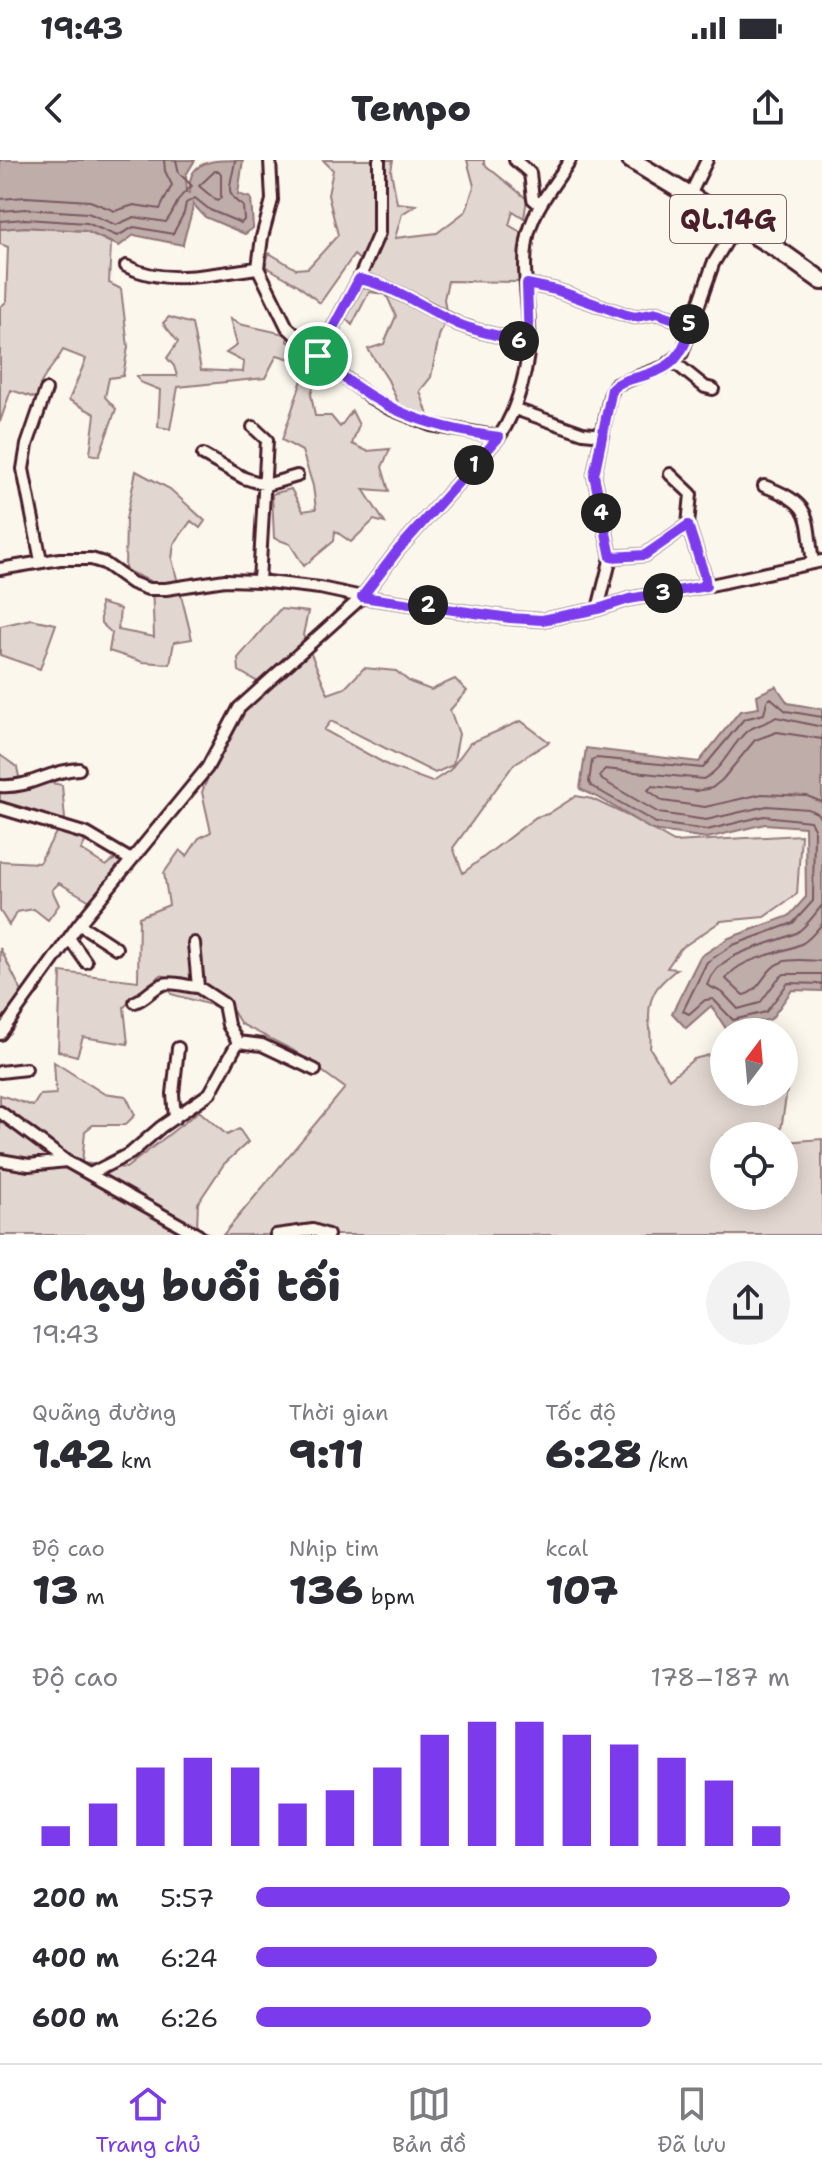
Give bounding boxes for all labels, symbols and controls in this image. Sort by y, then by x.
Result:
text: 19:43 [40,8,123,49]
text: Tempo [351,84,471,133]
icon: back [32,86,76,130]
icon: share [746,86,790,130]
road number: QL.14G [670,195,786,243]
pin: 5 [669,304,709,344]
text: 5 [682,309,696,338]
pin: 6 [499,321,539,361]
pin [284,322,352,390]
text: 6 [511,326,527,355]
icon: arrive [296,334,340,378]
pin: 1 [454,445,494,485]
text: 1 [469,450,479,479]
pin: 4 [581,493,621,533]
text: 4 [593,498,609,527]
pin: 3 [643,573,683,613]
text: 3 [655,578,671,607]
pin: 2 [408,585,448,625]
text: 2 [420,590,436,619]
north arrow [710,1018,798,1106]
map controls [710,1018,798,1210]
button: locate [710,1122,798,1210]
text: Chạy buổi tối [32,1256,341,1315]
button: share [706,1261,790,1345]
text: 19:43 [32,1316,100,1351]
text: Quãng đường [32,1398,176,1427]
text: Thời gian [289,1398,388,1427]
text: Tốc độ [545,1398,616,1427]
text: 1.42 [32,1427,113,1481]
text: 9:11 [289,1427,364,1481]
text: 6:28 [545,1427,642,1481]
text: km [113,1446,152,1475]
text: /km [642,1446,688,1475]
text: Độ cao [32,1534,105,1563]
text: Nhịp tim [289,1534,379,1563]
text: kcal [545,1534,588,1563]
text: 13 [32,1563,78,1617]
text: 136 [289,1563,363,1617]
text: 107 [545,1563,618,1617]
text: m [78,1582,105,1611]
text: bpm [363,1582,415,1611]
text: Độ cao [32,1659,118,1694]
text: 178–187 m [650,1659,790,1694]
text: 200 m [32,1880,119,1915]
text: 5:57 [160,1880,214,1915]
text: 400 m [32,1940,119,1975]
text: 6:24 [160,1940,218,1975]
text: 600 m [32,2000,119,2035]
text: 6:26 [160,2000,218,2035]
tab: Trang chủ [96,2082,201,2159]
tab: Bản đồ [392,2082,466,2159]
tab: Đã lưu [658,2082,726,2159]

